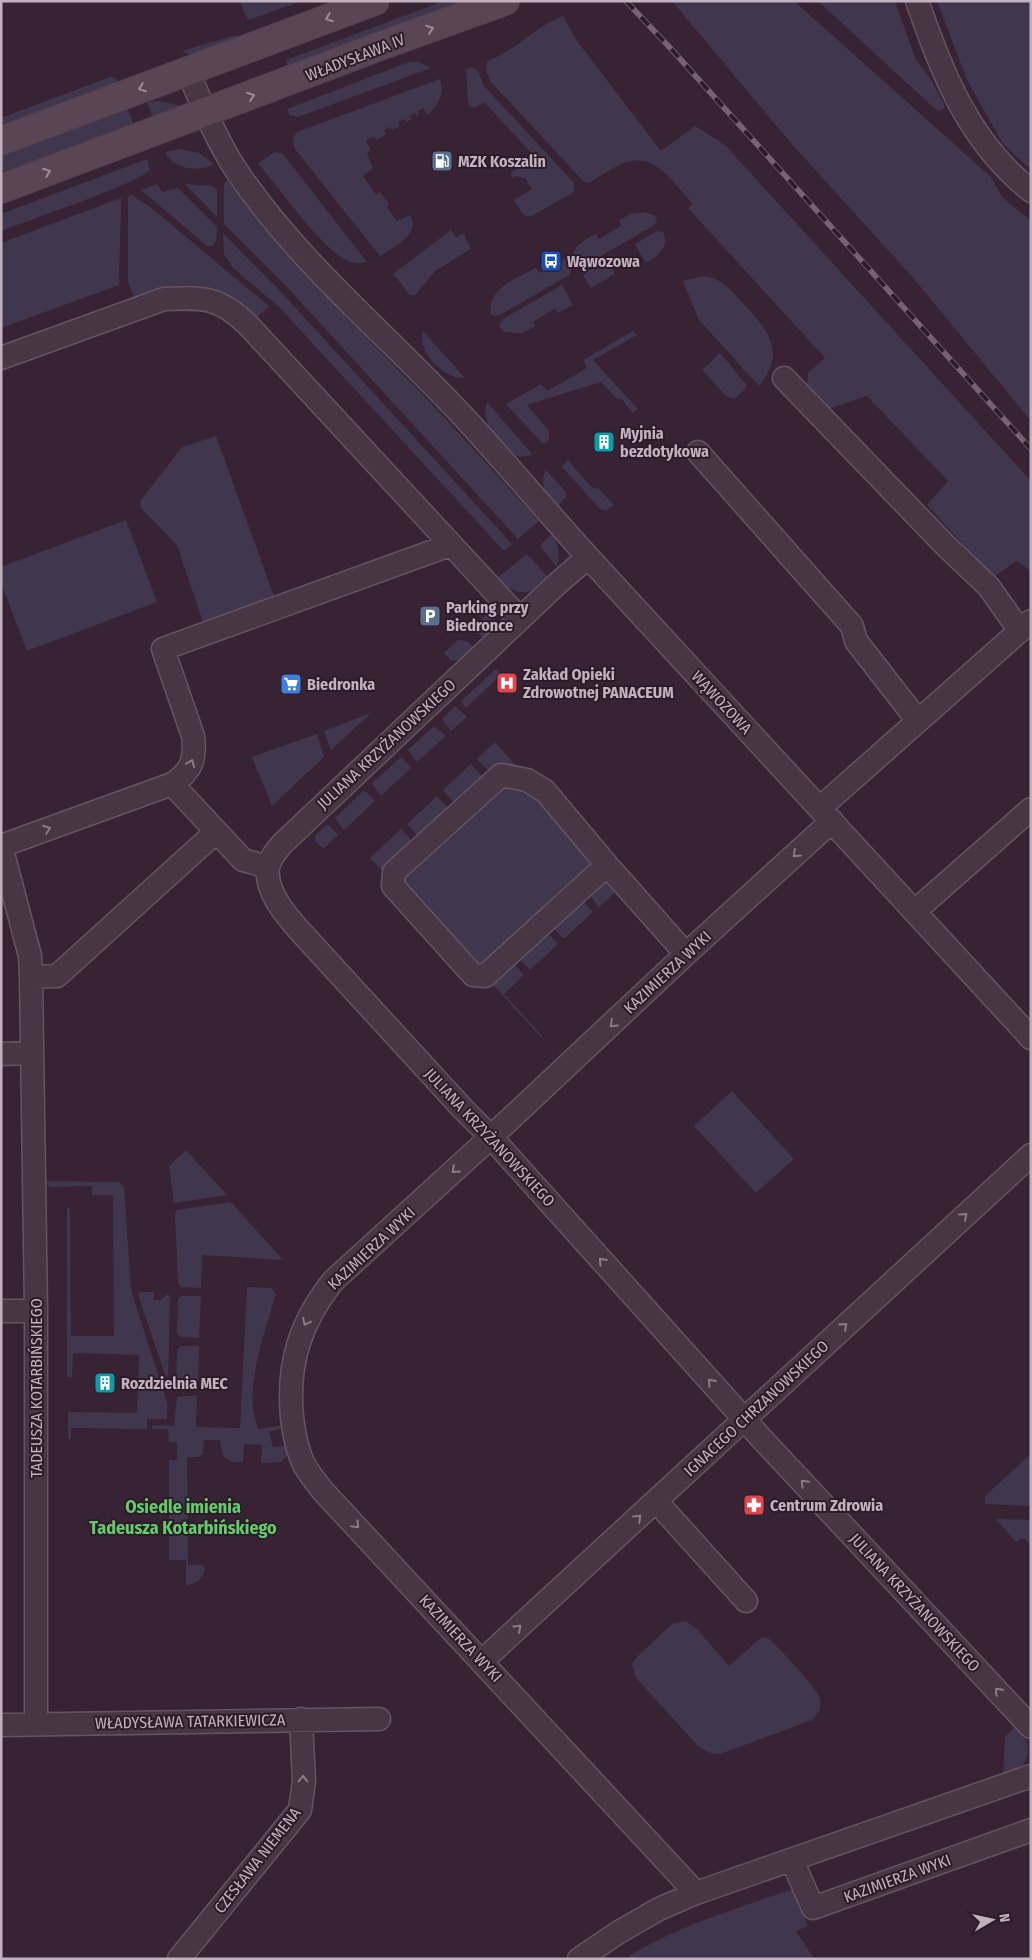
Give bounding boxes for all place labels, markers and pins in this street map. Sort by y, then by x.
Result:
fuel station icon: MZK Koszalin [430,149,454,173]
place label: MZK Koszalin [458,152,546,171]
bus stop icon: Wąwozowa [539,249,563,273]
place label: Wąwozowa [567,252,640,271]
place label: Myjnia bezdotykowa [620,424,709,461]
building icon: Myjnia bezdotykowa [592,430,616,454]
place label: Parking przy Biedronce [446,598,529,635]
parking icon: Parking przy Biedronce [418,604,442,628]
place label: Zakład Opieki Zdrowotnej PANACEUM [523,665,674,702]
hospital icon: Zakład Opieki Zdrowotnej PANACEUM [495,671,519,695]
supermarket icon: Biedronka [279,672,303,696]
place label: Biedronka [307,675,375,694]
building icon: Rozdzielnia MEC [93,1371,117,1395]
place label: Rozdzielnia MEC [121,1374,228,1393]
pharmacy icon: Centrum Zdrowia [742,1493,766,1517]
place label: Centrum Zdrowia [770,1496,883,1515]

